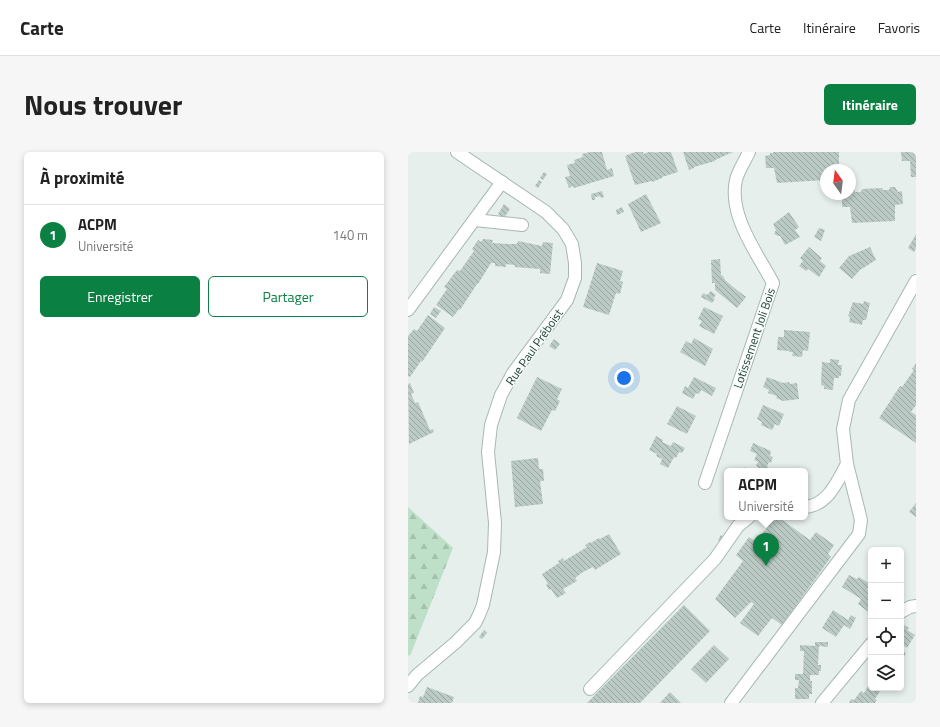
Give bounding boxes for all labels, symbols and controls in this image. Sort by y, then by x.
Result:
text: Carte [20,13,64,42]
text: Carte [750,17,781,38]
text: Itinéraire [803,17,856,38]
text: Favoris [878,17,920,38]
text: Nous trouver [24,83,182,126]
button: Itinéraire [824,84,916,125]
north arrow [820,164,856,200]
text: À proximité [40,165,124,191]
text: ACPM [78,213,117,236]
text: 1 [49,225,57,245]
text: 140 m [332,225,368,245]
text: Université [78,236,133,256]
button: Enregistrer [40,276,200,317]
button: Partager [208,276,368,317]
street label: Lotissement Joli Bois [728,285,780,391]
street label: Rue Paul Préboist [501,304,568,389]
your location [614,368,634,388]
popup [724,468,808,520]
text: ACPM [738,473,777,496]
text: Université [738,496,794,516]
pin: 1 [753,533,779,566]
map controls [868,547,904,691]
button: + [868,547,904,583]
button: − [868,583,904,619]
button: locate [868,619,904,655]
button: layers [868,655,904,691]

